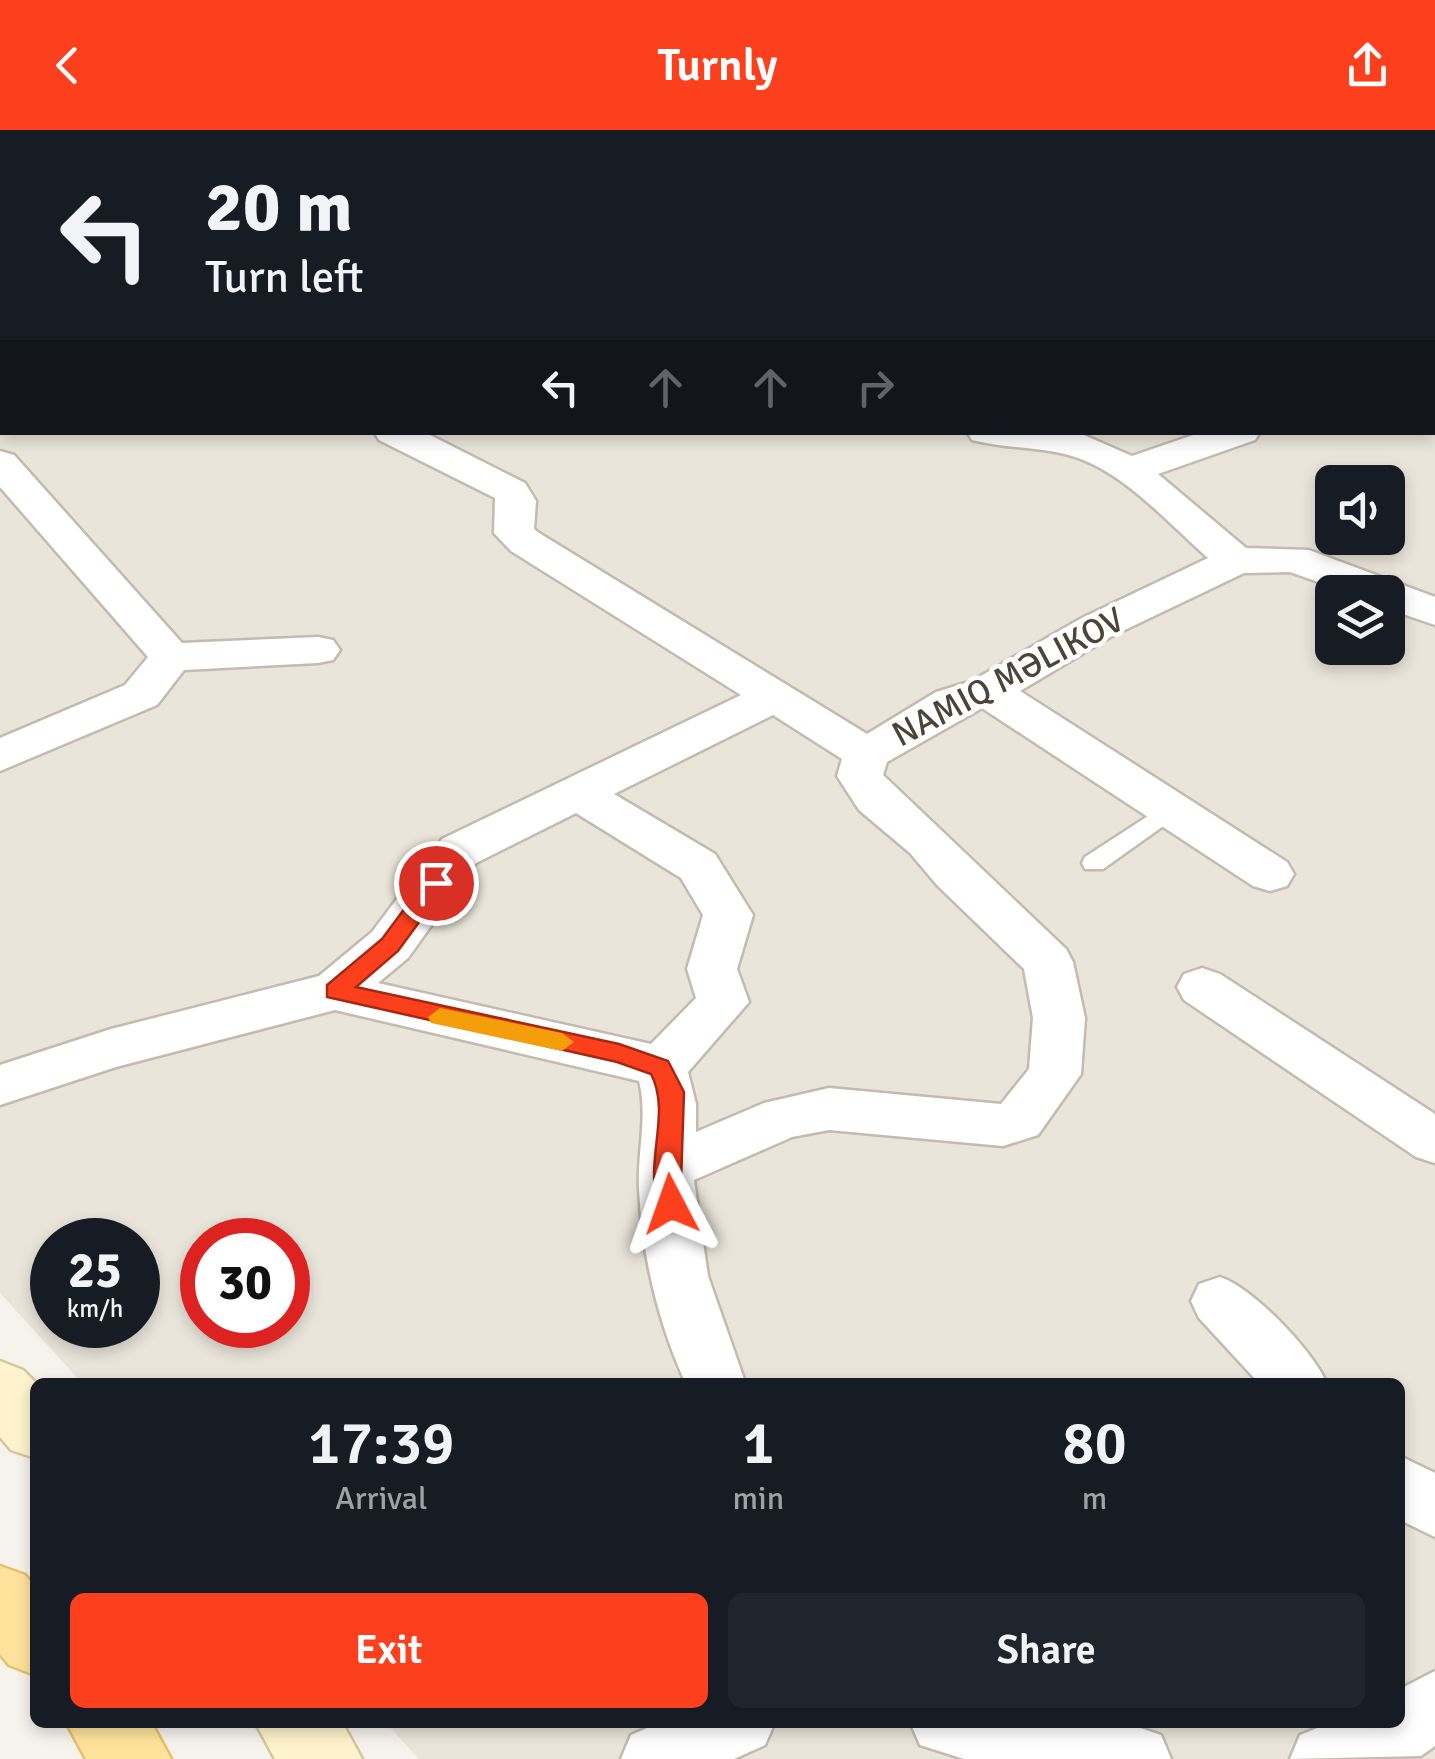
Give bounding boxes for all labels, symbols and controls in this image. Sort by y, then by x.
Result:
icon: back [40,38,95,93]
text: Turnly [657,38,778,93]
icon: share [1340,38,1395,93]
text: 20 m [205,164,353,250]
icon: left [40,170,170,300]
text: Turn left [205,250,364,305]
icon: left [533,360,588,415]
icon: ahead [638,360,693,415]
icon: ahead [743,360,798,415]
icon: right [848,360,903,415]
map controls [1315,465,1405,665]
button: sound [1315,465,1405,555]
button: layers [1315,575,1405,665]
street label: NAMIQ MƏLIKOV [885,598,1131,756]
pin [394,841,479,926]
icon: arrive [409,856,464,911]
position arrow [619,1152,723,1256]
speed limit sign: 30 [180,1218,310,1348]
text: 25 [68,1240,122,1302]
text: km/h [67,1293,123,1324]
text: 17:39 [308,1407,455,1481]
text: 1 [742,1407,775,1481]
text: 80 [1062,1407,1127,1481]
text: Arrival [335,1479,427,1518]
text: min [733,1479,784,1518]
text: m [1082,1479,1107,1518]
button: Exit [70,1593,708,1708]
button: Share [728,1593,1365,1708]

